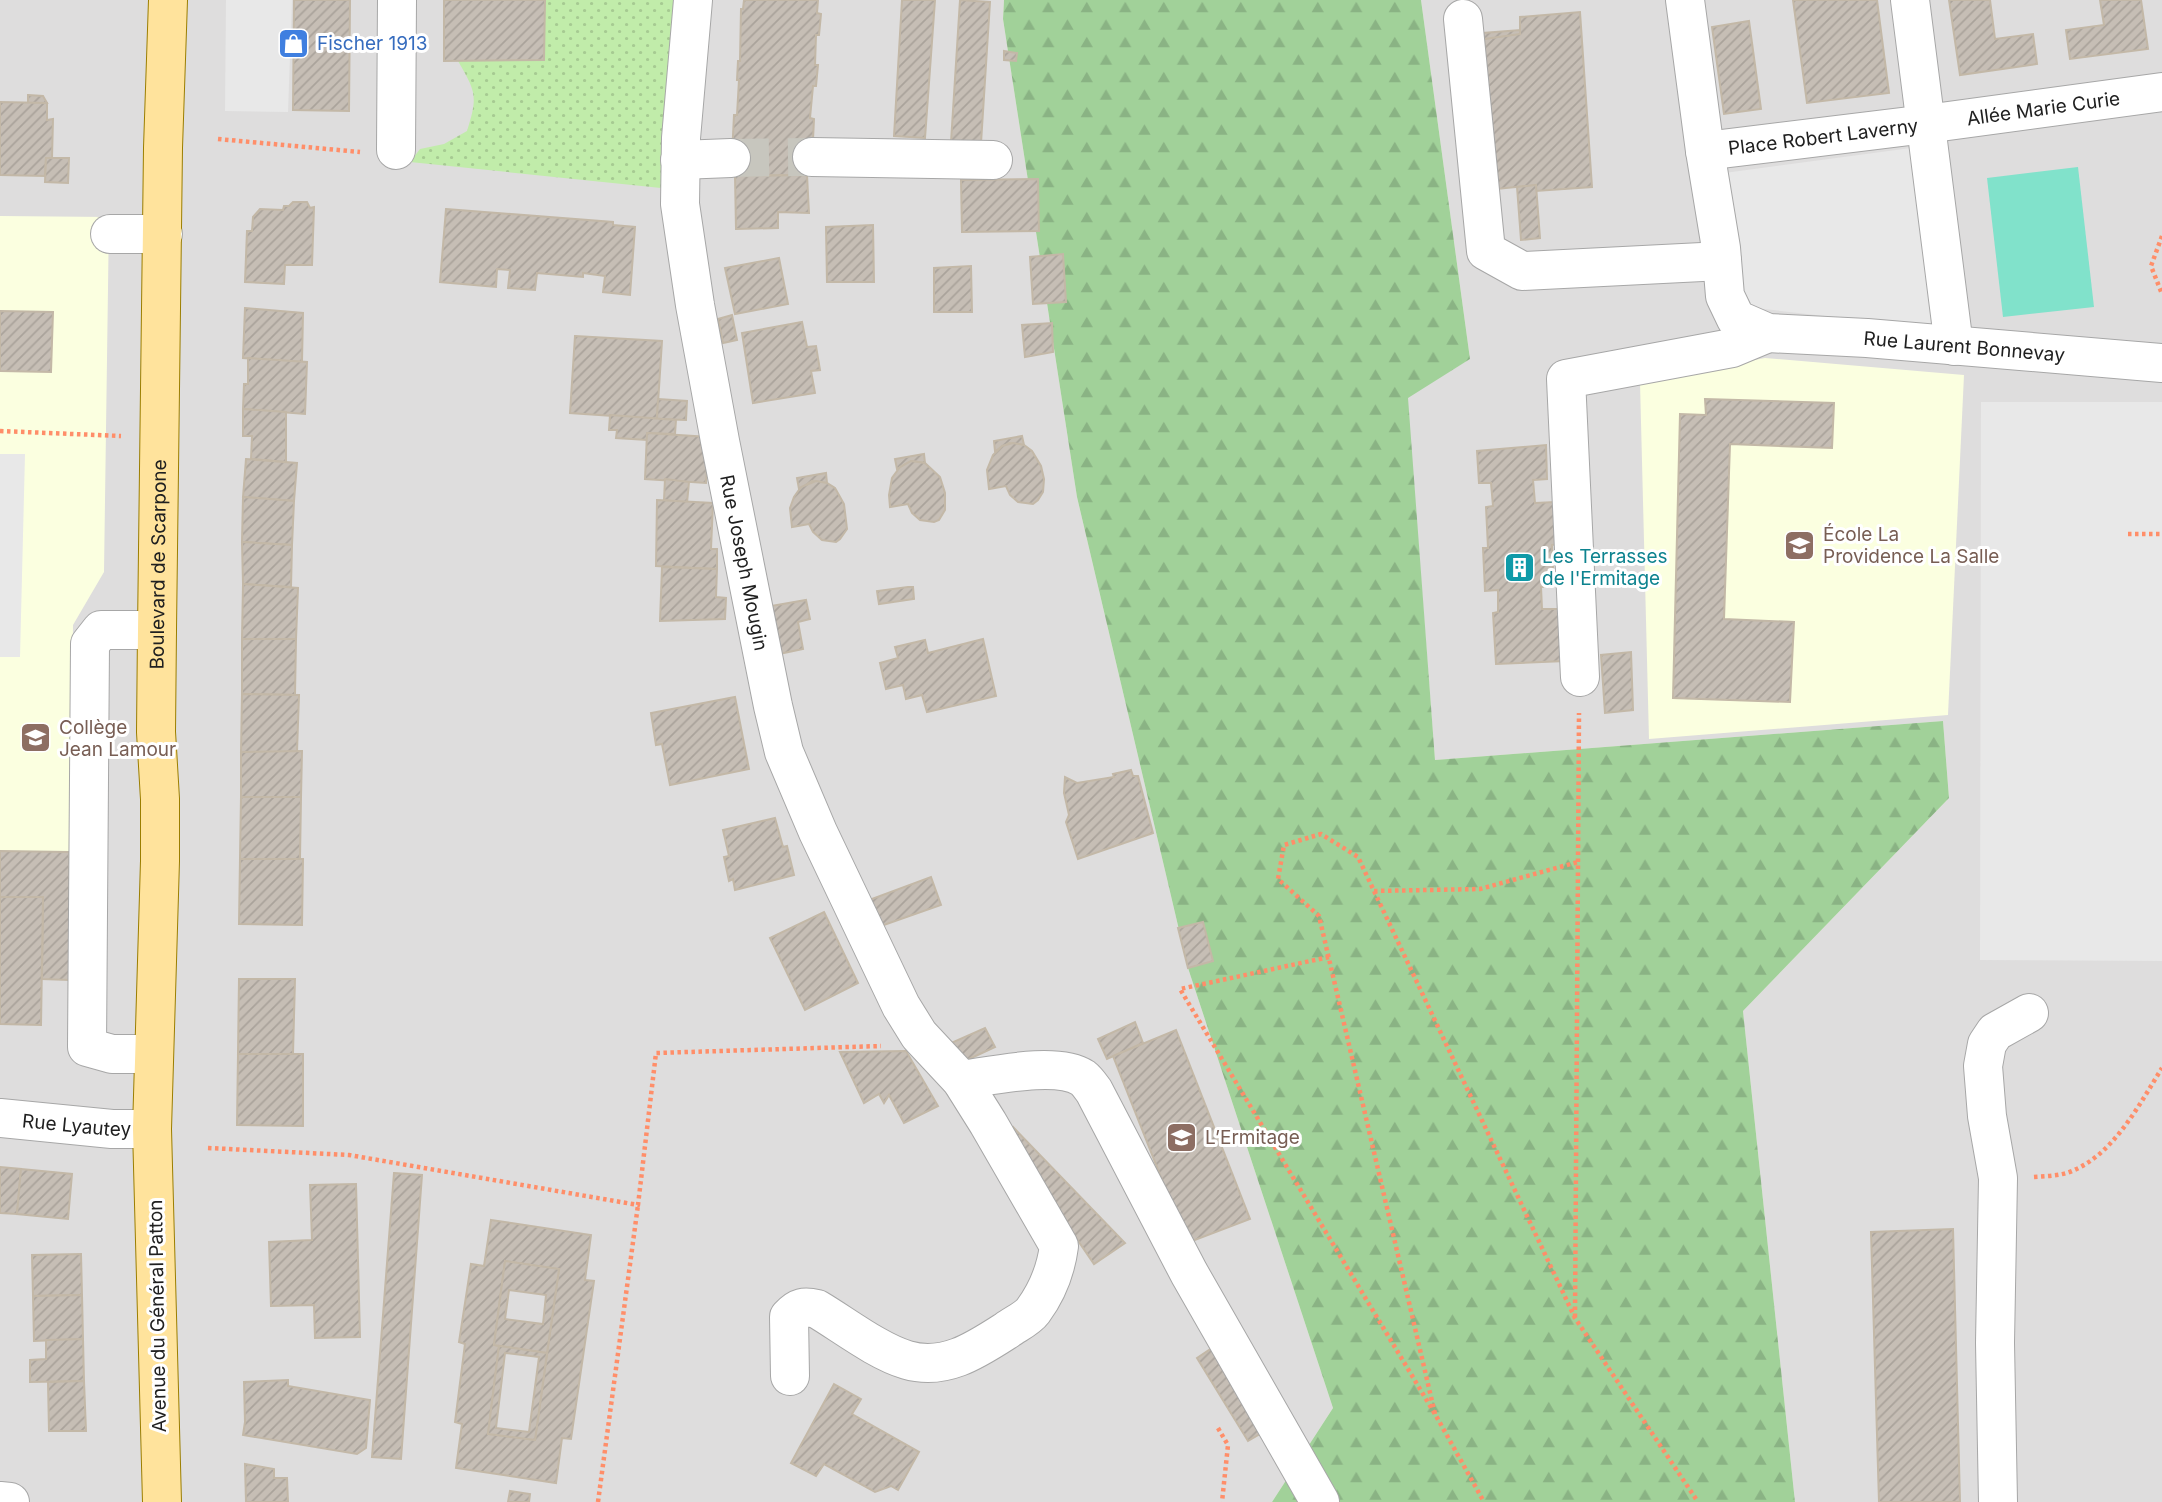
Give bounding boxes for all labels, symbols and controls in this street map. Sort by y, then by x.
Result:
shop icon: Fischer 1913 [277,26,311,60]
place label: Fischer 1913 [317,32,427,55]
street label: Allée Marie Curie [1965,87,2121,130]
street label: Place Robert Laverny [1727,114,1920,160]
street label: Rue Laurent Bonnevay [1863,327,2066,367]
street label: Boulevard de Scarpone [146,459,171,670]
street label: Rue Joseph Mougin [715,473,773,653]
place label: École La Providence La Salle [1823,522,1999,568]
school or university icon: École La Providence La Salle [1783,528,1817,562]
place label: Les Terrasses de l'Ermitage [1542,545,1668,590]
building icon: Les Terrasses de l'Ermitage [1502,550,1536,584]
place label: Collège Jean Lamour [59,716,176,761]
school or university icon: Collège Jean Lamour [19,721,53,755]
street label: Rue Lyautey [21,1109,131,1141]
school or university icon: L’Ermitage [1165,1120,1199,1154]
place label: L’Ermitage [1205,1126,1300,1149]
street label: Avenue du Général Patton [144,1199,171,1433]

